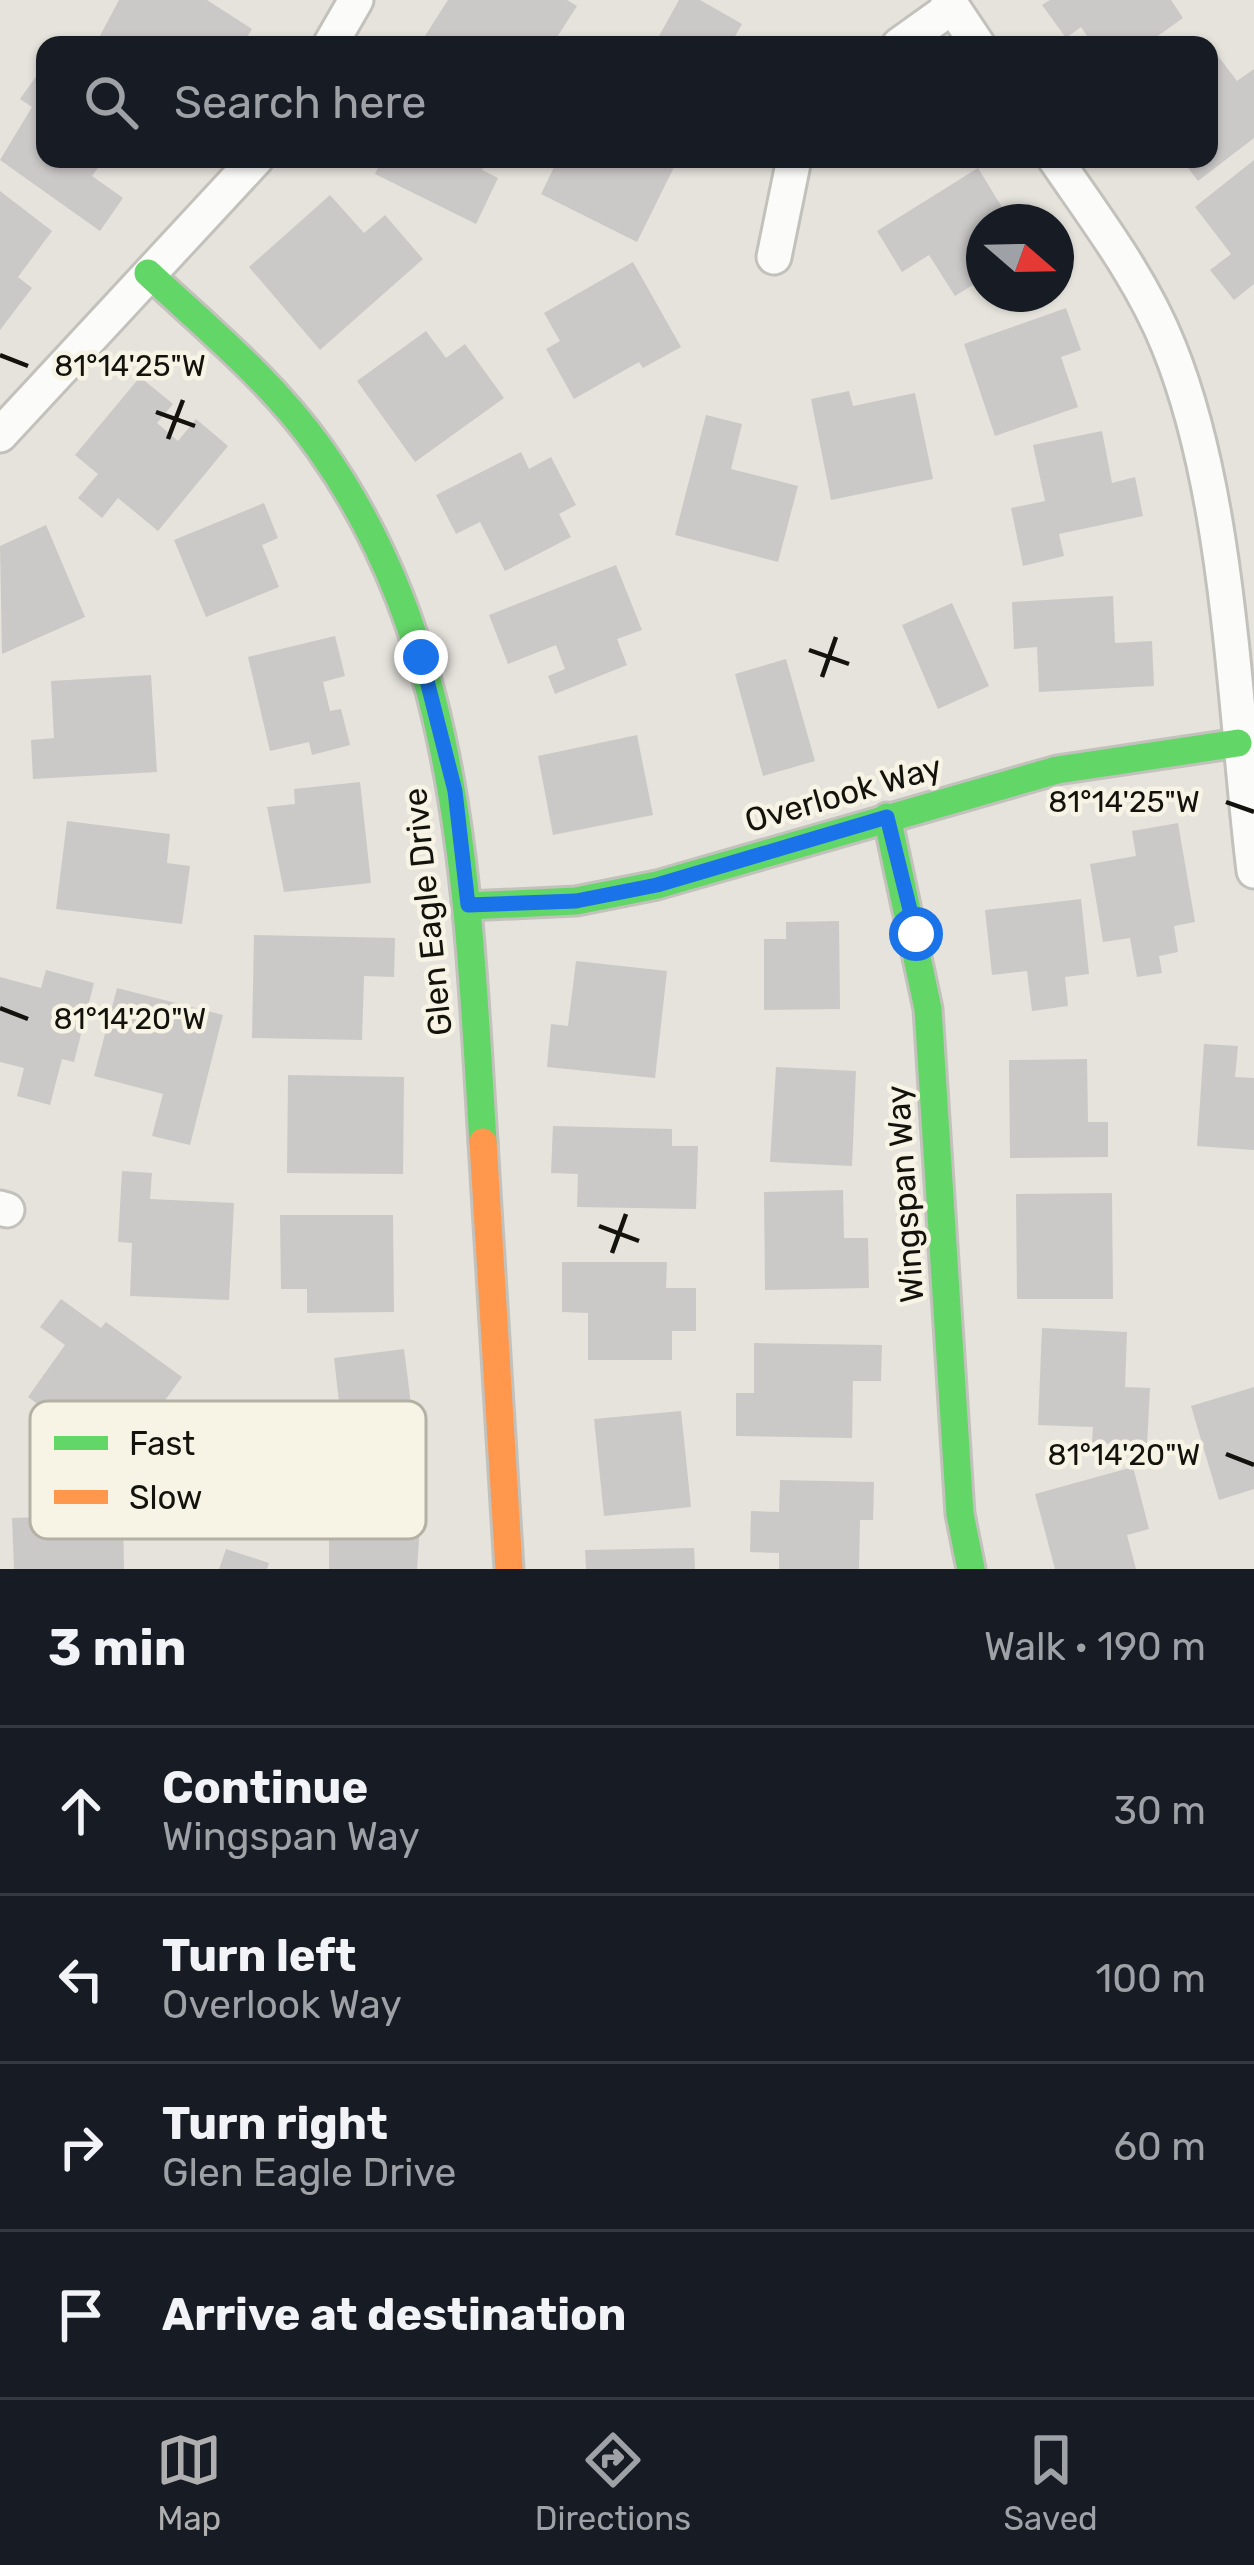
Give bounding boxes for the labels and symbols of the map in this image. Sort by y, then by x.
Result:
north arrow [966,204,1074,312]
text: 81°14'25"W [54,348,206,384]
route end [394,630,448,684]
street label: Overlook Way [740,747,946,840]
text: 81°14'25"W [1048,784,1200,820]
street label: Glen Eagle Drive [395,786,460,1038]
route start [889,907,943,961]
text: 81°14'20"W [54,1001,206,1037]
street label: Wingspan Way [877,1084,932,1304]
legend [30,1401,426,1539]
text: Fast [129,1424,195,1463]
text: 81°14'20"W [1048,1437,1200,1473]
text: Slow [129,1478,203,1517]

